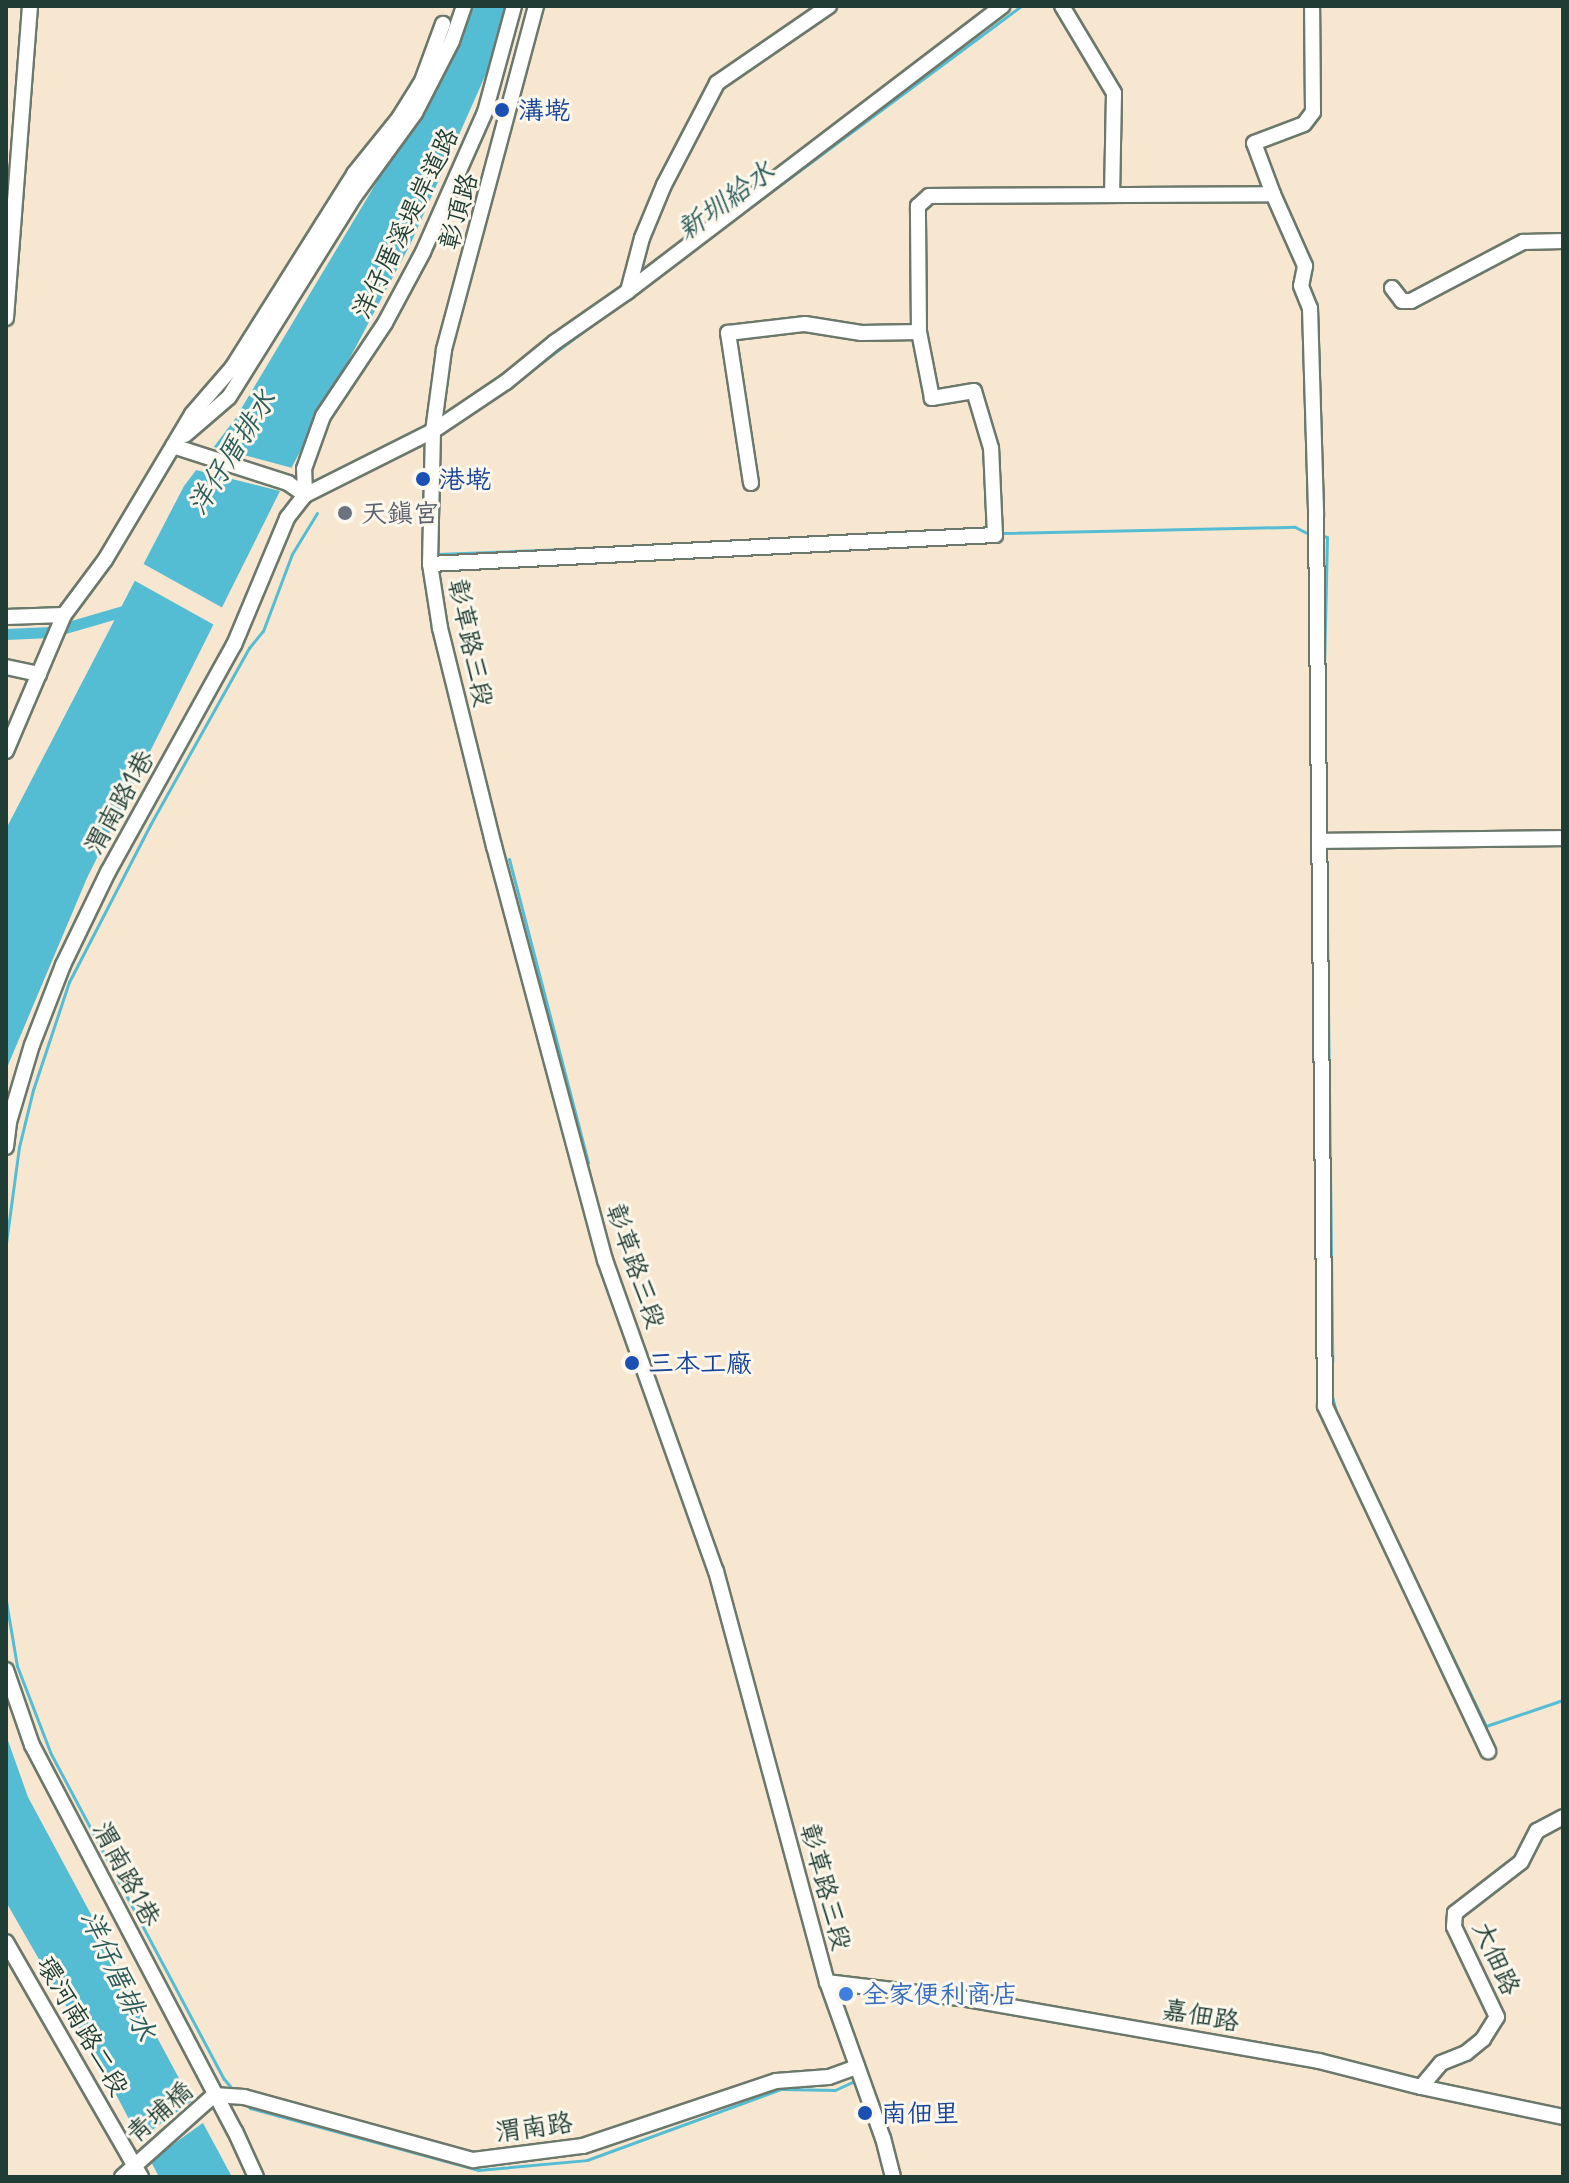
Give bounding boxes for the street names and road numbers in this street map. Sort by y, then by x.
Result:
street label: 洋仔厝溪堤岸道路 [345,123,465,323]
street label: 彰頂路 [432,169,484,253]
street label: 彰草路三段 [442,576,500,710]
street label: 渭南路1巷 [78,744,160,860]
street label: 彰草路三段 [600,1199,672,1333]
street label: 渭南路1巷 [86,1816,168,1932]
street label: 彰草路三段 [794,1820,858,1954]
street label: 大佃路 [1467,1916,1527,2000]
street label: 環河南路二段 [30,1951,136,2101]
street label: 嘉佃路 [1160,1993,1242,2037]
street label: 青埔橋 [119,2075,199,2149]
street label: 渭南路 [493,2106,575,2148]

